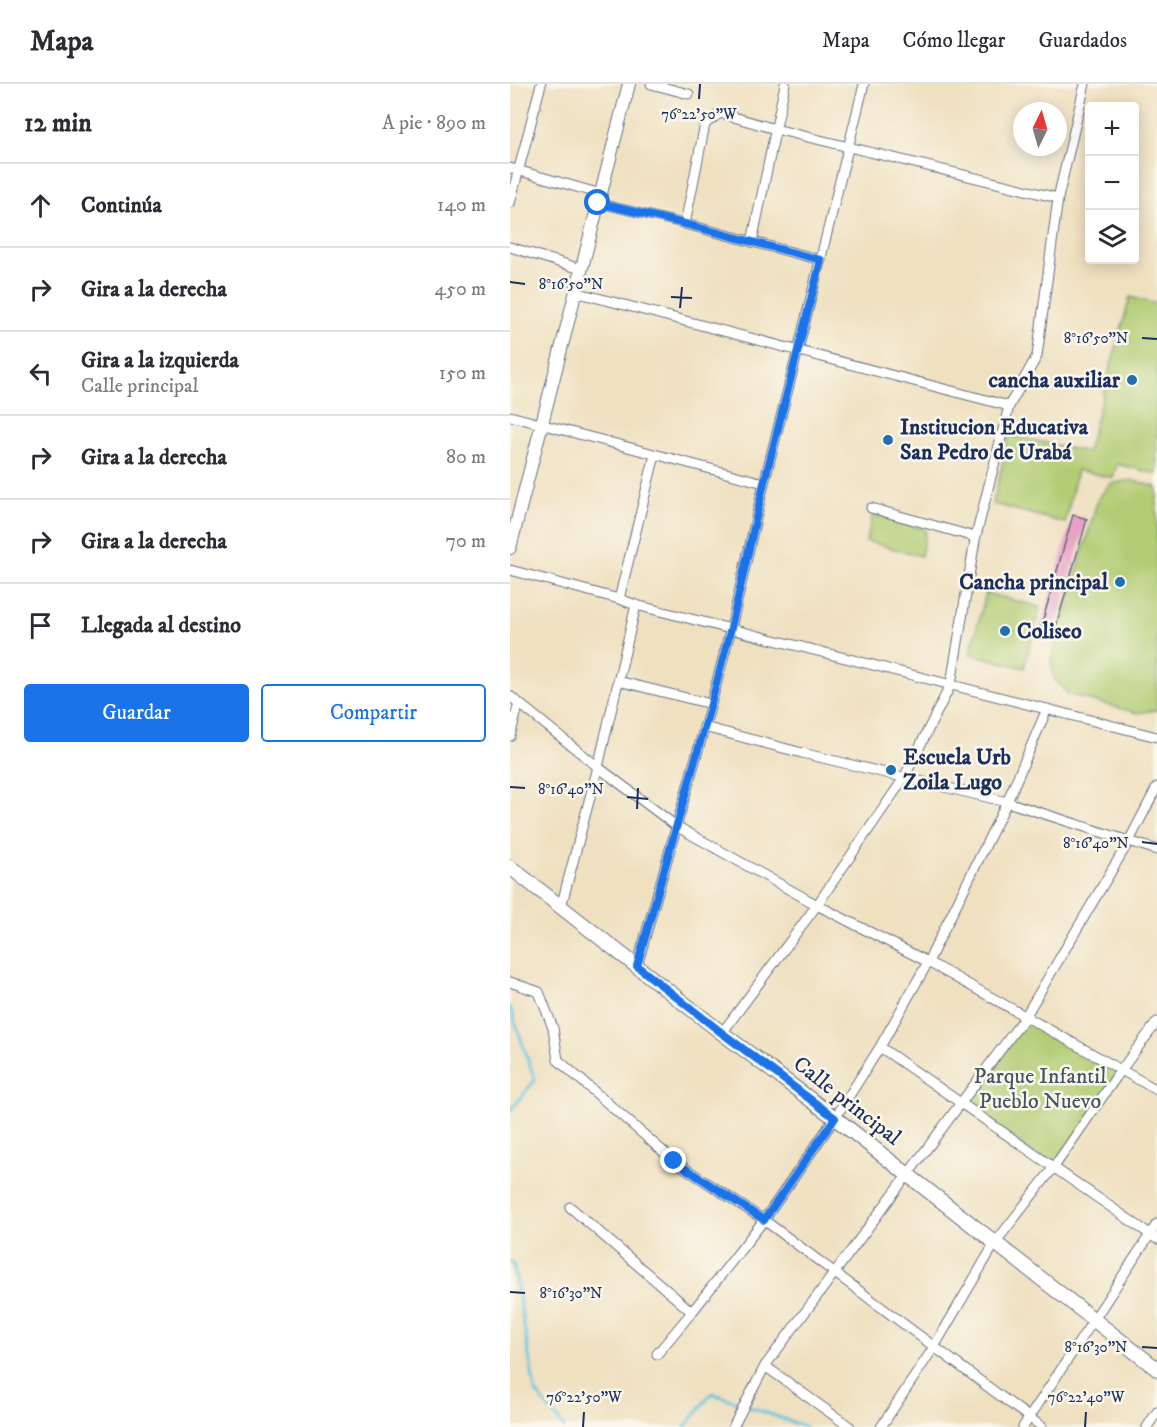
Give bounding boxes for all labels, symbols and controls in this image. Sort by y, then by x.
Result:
text: Mapa [30,24,93,59]
text: Mapa [822,28,870,54]
text: Cómo llegar [903,28,1005,54]
text: Guardados [1038,28,1127,54]
north arrow [1013,102,1067,156]
map controls [1085,102,1139,264]
button: + [1085,102,1139,156]
text: 76°22'50"W [661,105,737,124]
text: 12 min [24,107,92,140]
text: A pie · 890 m [382,111,486,136]
button: − [1085,156,1139,210]
icon: ahead [24,189,57,222]
route start [584,189,610,215]
text: Continúa [81,192,162,219]
text: 140 m [437,193,486,218]
button: layers [1085,210,1139,264]
icon: right [24,273,57,306]
text: 8°16'50"N [539,275,603,294]
text: Gira a la derecha [81,276,227,303]
text: 450 m [435,277,486,302]
text: 8°16'50"N [1064,329,1128,348]
text: Gira a la izquierda [81,347,239,374]
icon: left [24,357,57,390]
text: 150 m [439,361,486,386]
place label: cancha auxiliar [988,367,1121,394]
marker: cancha auxiliar [1125,373,1139,387]
text: Calle principal [81,374,199,399]
place label: Institucion Educativa San Pedro de Urabá [900,414,1089,466]
marker: Institucion Educativa San Pedro de Urabá [881,433,895,447]
icon: right [24,441,57,474]
text: Gira a la derecha [81,444,227,471]
text: 80 m [446,445,486,470]
icon: right [24,525,57,558]
text: Gira a la derecha [81,528,227,555]
text: 70 m [445,529,486,554]
place label: Cancha principal [959,569,1108,596]
marker: Cancha principal [1113,575,1127,589]
icon: arrive [24,609,57,642]
text: Llegada al destino [81,612,241,639]
place label: Coliseo [1017,618,1082,645]
marker: Coliseo [998,624,1012,638]
button: Guardar [24,684,249,742]
button: Compartir [261,684,486,742]
place label: Escuela Urb Zoila Lugo [903,744,1011,796]
marker: Escuela Urb Zoila Lugo [884,763,898,777]
text: 8°16'40"N [538,780,604,799]
text: 8°16'40"N [1063,834,1129,853]
street label: Calle principal [788,1051,907,1152]
park label: Parque Infantil Pueblo Nuevo [973,1063,1107,1115]
route end [660,1147,686,1173]
text: 8°16'30"N [540,1284,602,1303]
text: 8°16'30"N [1065,1338,1127,1357]
text: 76°22'50"W [546,1388,622,1407]
text: 76°22'40"W [1048,1388,1125,1407]

